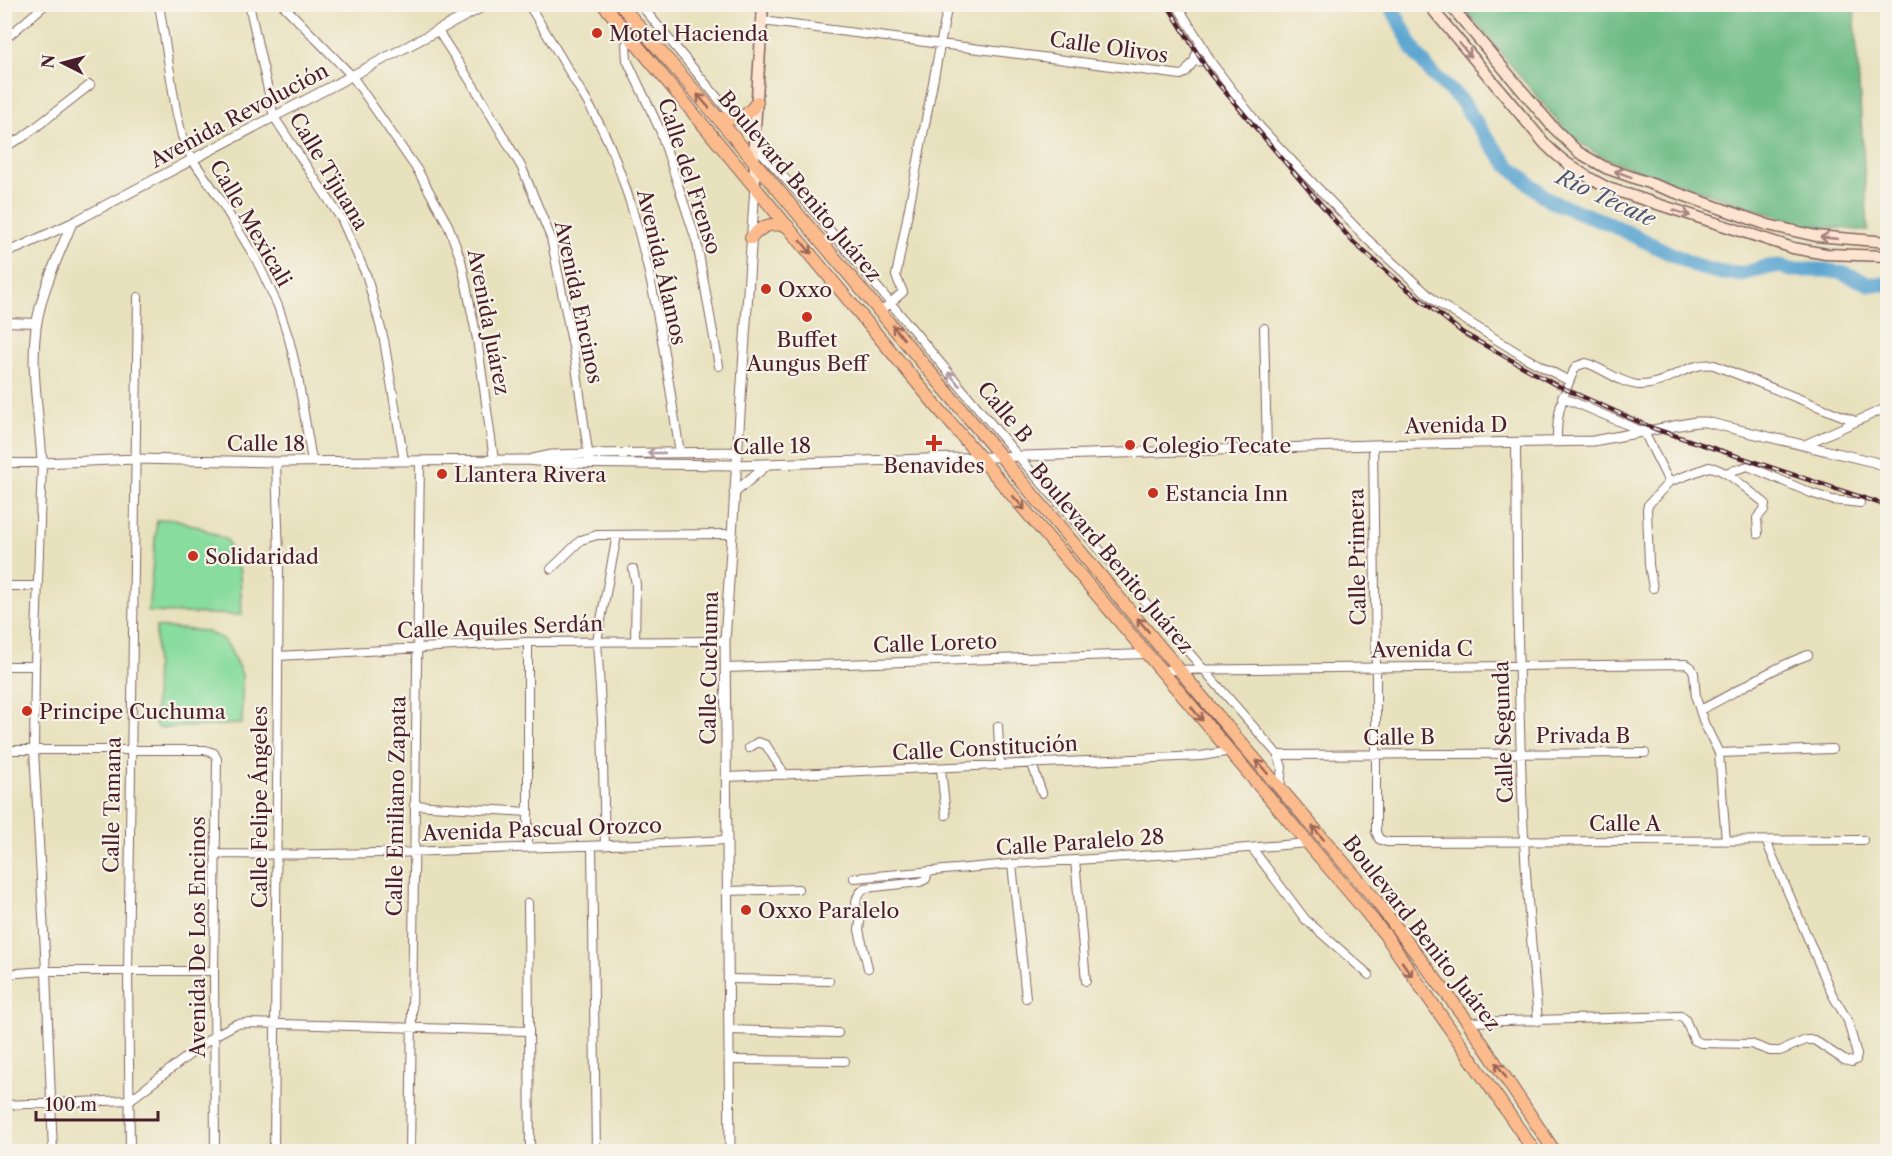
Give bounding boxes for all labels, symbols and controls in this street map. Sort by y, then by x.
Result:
place label: Motel Hacienda [609,21,770,46]
marker: Motel Hacienda [590,26,604,40]
street label: Calle Olivos [1048,26,1170,68]
north arrow [33,33,93,93]
one-way arrow [1458,42,1471,58]
text: N [37,53,59,69]
street label: Avenida Revolución [145,57,332,173]
street label: Boulevard Benito Juárez [713,86,887,286]
one-way arrow [696,94,710,109]
street label: Calle del Frenso [653,95,727,257]
street label: Calle Tijuana [284,108,374,235]
street label: Calle Mexicali [205,155,297,291]
water label: Río Tecate [1550,162,1661,233]
one-way arrow [1614,168,1633,179]
street label: Avenida Álamos [632,186,692,347]
one-way arrow [1672,208,1691,219]
street label: Avenida Encinos [549,217,608,386]
one-way arrow [1820,232,1840,243]
one-way arrow [799,239,813,254]
street label: Avenida Juárez [462,246,515,397]
place label: Oxxo [778,277,832,302]
marker: Oxxo [759,282,773,296]
marker: Buffet Aungus Beff [800,310,814,324]
one-way arrow [891,324,904,340]
place label: Buffet Aungus Beff [746,327,870,376]
one-way arrow [947,372,961,387]
street label: Calle B [972,376,1038,448]
street label: Avenida D [1404,412,1507,438]
street label: Calle 18 [227,431,305,456]
street label: Calle 18 [733,433,811,459]
place label: Colegio Tecate [1142,433,1291,458]
marker: Benavides [927,436,941,450]
marker: Colegio Tecate [1123,438,1137,452]
one-way arrow [647,448,667,459]
place label: Benavides [883,453,985,478]
street label: Boulevard Benito Juárez [1025,458,1199,658]
place label: Llantera Rivera [454,462,607,487]
marker: Llantera Rivera [435,467,449,481]
place label: Estancia Inn [1165,481,1288,506]
marker: Estancia Inn [1146,486,1160,500]
street label: Calle Primera [1343,487,1371,626]
one-way arrow [1013,495,1026,511]
place label: Solidaridad [205,544,319,569]
marker: Solidaridad [186,549,200,563]
street label: Calle Cuchuma [695,590,723,745]
street label: Calle Aquiles Serdán [397,611,603,643]
one-way arrow [1137,617,1150,633]
street label: Calle Loreto [872,628,998,658]
street label: Avenida C [1370,636,1473,662]
street label: Calle Segunda [1488,659,1518,804]
street label: Calle Emiliano Zapata [382,695,410,917]
place label: Principe Cuchuma [39,699,227,724]
marker: Principe Cuchuma [20,704,34,718]
street label: Calle Felipe Ángeles [247,706,272,908]
one-way arrow [1190,706,1204,721]
street label: Privada B [1536,723,1630,748]
street label: Calle B [1363,724,1435,750]
street label: Calle Constitución [891,731,1079,765]
street label: Calle Tamana [98,736,126,873]
one-way arrow [1256,759,1269,775]
street label: Calle A [1589,811,1661,836]
street label: Avenida Pascual Orozco [421,812,662,846]
street label: Avenida De Los Encinos [185,816,210,1059]
street label: Calle Paralelo 28 [995,824,1165,860]
one-way arrow [1312,825,1325,841]
street label: Boulevard Benito Juárez [1338,830,1506,1036]
place label: Oxxo Paralelo [758,898,899,923]
marker: Oxxo Paralelo [739,903,753,917]
one-way arrow [1401,960,1413,977]
one-way arrow [1495,1063,1507,1079]
scale bar [36,1084,158,1122]
text: 100 m [45,1094,97,1116]

